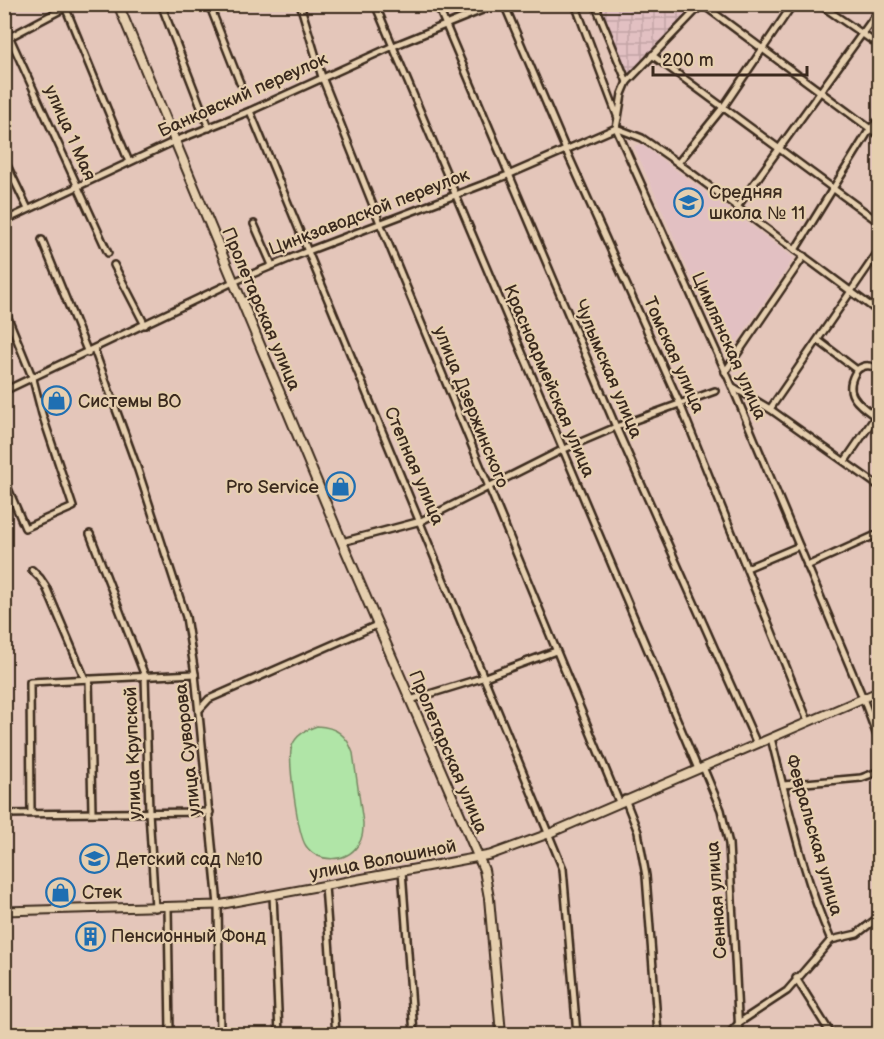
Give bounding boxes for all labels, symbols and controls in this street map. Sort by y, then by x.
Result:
scale bar [653,39,808,77]
street label: Банковский переулок [155,48,331,142]
text: 200 m [662,50,714,71]
street label: улица 1 Мая [40,82,100,184]
street label: Цинкзаводской переулок [266,164,473,260]
place label: Средняя школа № 11 [709,182,805,224]
school or university icon: Средняя школа № 11 [672,186,704,218]
street label: Пролетарская улица [217,224,305,394]
street label: Цимлянская улица [687,269,771,423]
street label: Красноармейская улица [499,282,599,481]
street label: Томская улица [639,294,709,417]
street label: Чулымская улица [569,296,647,442]
street label: улица Дзержинского [429,323,513,491]
shop icon: Системы ВО [41,385,73,417]
place label: Системы ВО [78,391,182,412]
street label: Степная улица [380,404,449,529]
shop icon: Pro Service [324,471,356,503]
place label: Pro Service [226,477,319,498]
street label: Пролетарская улица [404,667,492,837]
street label: улица Суворова [171,682,205,818]
street label: улица Крупской [120,686,146,820]
street label: Февральская улица [781,752,847,918]
street label: улица Волошиной [308,836,458,884]
street label: Сенная улица [702,840,732,960]
school or university icon: Детский сад №10 [79,843,111,875]
place label: Детский сад №10 [116,849,263,870]
shop icon: Стек [45,876,77,908]
place label: Стек [82,882,123,903]
building icon: Пенсионный Фонд [74,920,106,952]
place label: Пенсионный Фонд [111,926,266,947]

